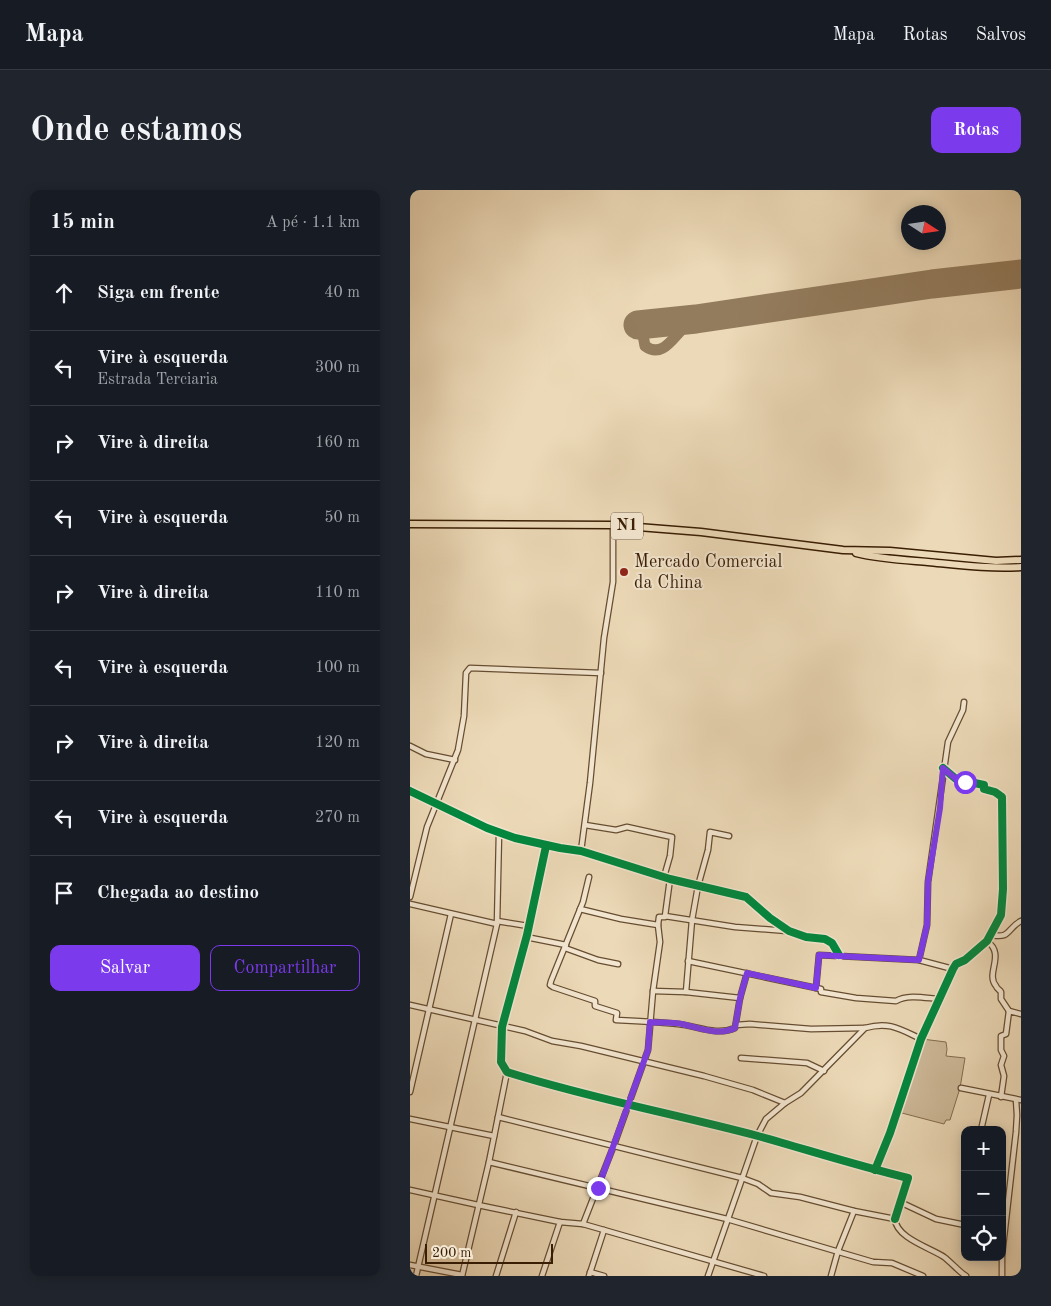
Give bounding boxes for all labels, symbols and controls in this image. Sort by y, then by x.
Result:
text: Mapa [25,23,84,47]
text: Mapa [833,26,875,44]
text: Rotas [903,26,948,44]
text: Salvos [976,26,1026,44]
button: Rotas [931,107,1021,153]
text: Onde estamos [30,113,242,148]
north arrow [901,205,946,250]
text: 15 min [50,212,115,233]
text: A pé · 1.1 km [266,215,360,231]
icon: ahead [50,279,78,307]
text: Siga em frente [97,284,220,303]
text: 40 m [324,285,360,301]
text: Vire à esquerda [97,349,228,368]
icon: left [50,354,78,382]
text: 300 m [315,360,360,376]
text: Estrada Terciaria [97,372,218,388]
icon: right [50,429,78,457]
text: Vire à direita [97,434,209,453]
text: 160 m [315,435,360,451]
icon: left [50,504,78,532]
text: Vire à esquerda [97,509,228,528]
text: 50 m [324,510,360,526]
road number: N1 [611,512,643,540]
place label: Mercado Comercial da China [634,553,782,592]
marker: Mercado Comercial da China [618,566,630,578]
icon: right [50,579,78,607]
text: Vire à direita [97,584,209,603]
text: 110 m [315,585,360,601]
icon: left [50,654,78,682]
text: Vire à esquerda [97,659,228,678]
text: 100 m [315,660,360,676]
icon: right [50,729,78,757]
text: Vire à direita [97,734,209,753]
text: 120 m [315,735,360,751]
route start [954,771,977,794]
icon: left [50,804,78,832]
text: Vire à esquerda [97,809,228,828]
text: 270 m [315,810,360,826]
icon: arrive [50,879,78,907]
text: Chegada ao destino [97,884,259,903]
button: Salvar [50,945,200,991]
button: Compartilhar [210,945,360,991]
map controls [961,1126,1006,1261]
button: + [961,1126,1006,1171]
button: − [961,1171,1006,1216]
route end [587,1177,610,1200]
button: locate [961,1216,1006,1261]
scale bar [425,1241,552,1264]
text: 200 m [432,1246,471,1260]

